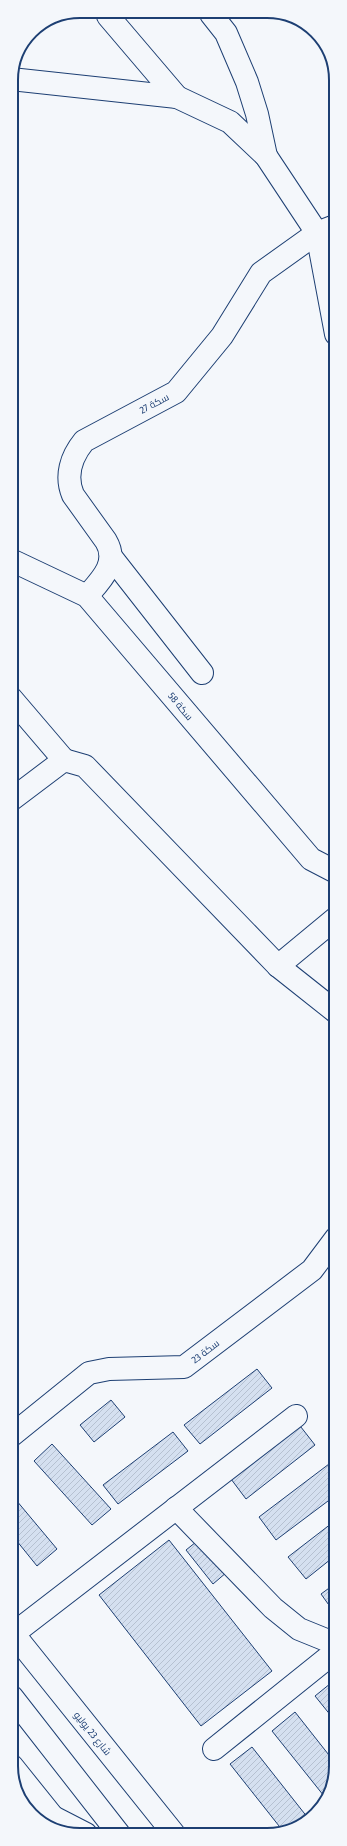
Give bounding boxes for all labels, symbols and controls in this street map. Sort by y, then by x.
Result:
street label: سكة 27 [138,391,171,417]
street label: سكة 58 [165,690,195,723]
street label: سكة 23 [189,1337,222,1366]
street label: شارع 23 يوليو [71,1709,114,1758]

